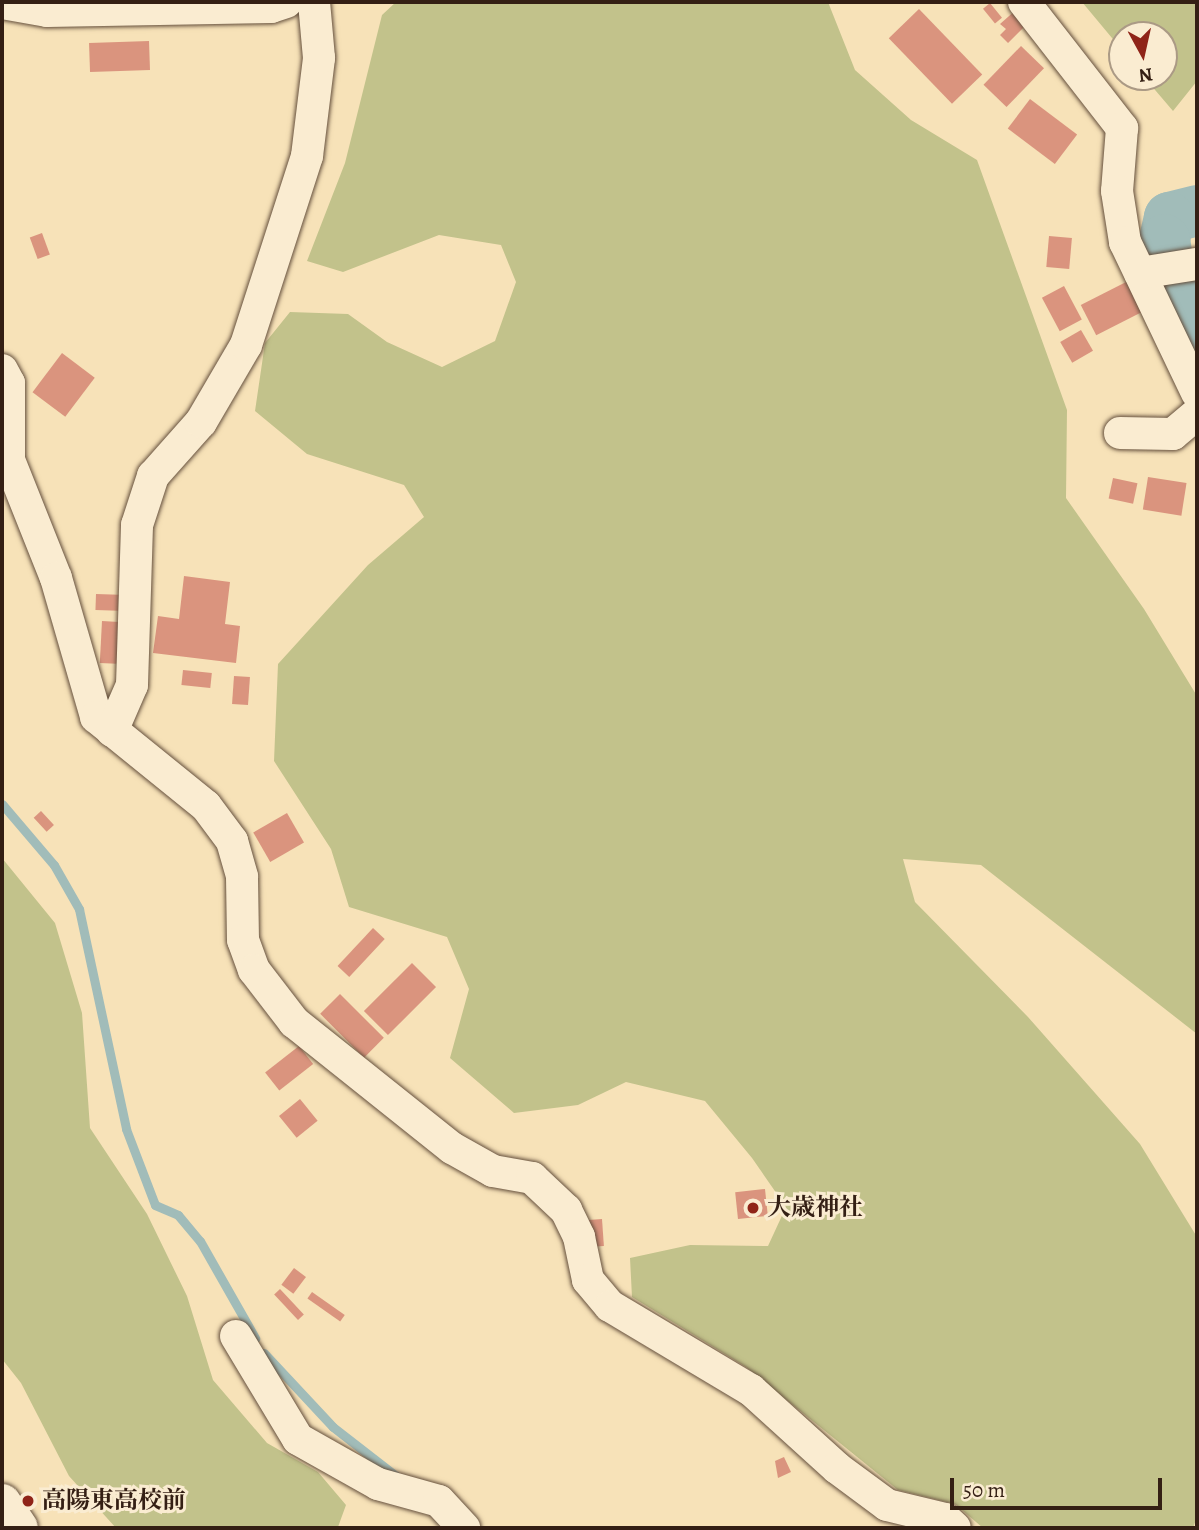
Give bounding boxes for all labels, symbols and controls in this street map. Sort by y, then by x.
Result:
north arrow [1108,21,1178,91]
text: N [1137,61,1154,89]
place label: 大歳神社 [767,1194,863,1222]
marker: 大歳神社 [745,1200,761,1216]
scale bar [954,1464,1166,1508]
text: 50 m [963,1476,1005,1504]
place label: 高陽東高校前 [42,1487,186,1515]
marker: 高陽東高校前 [20,1493,36,1509]

